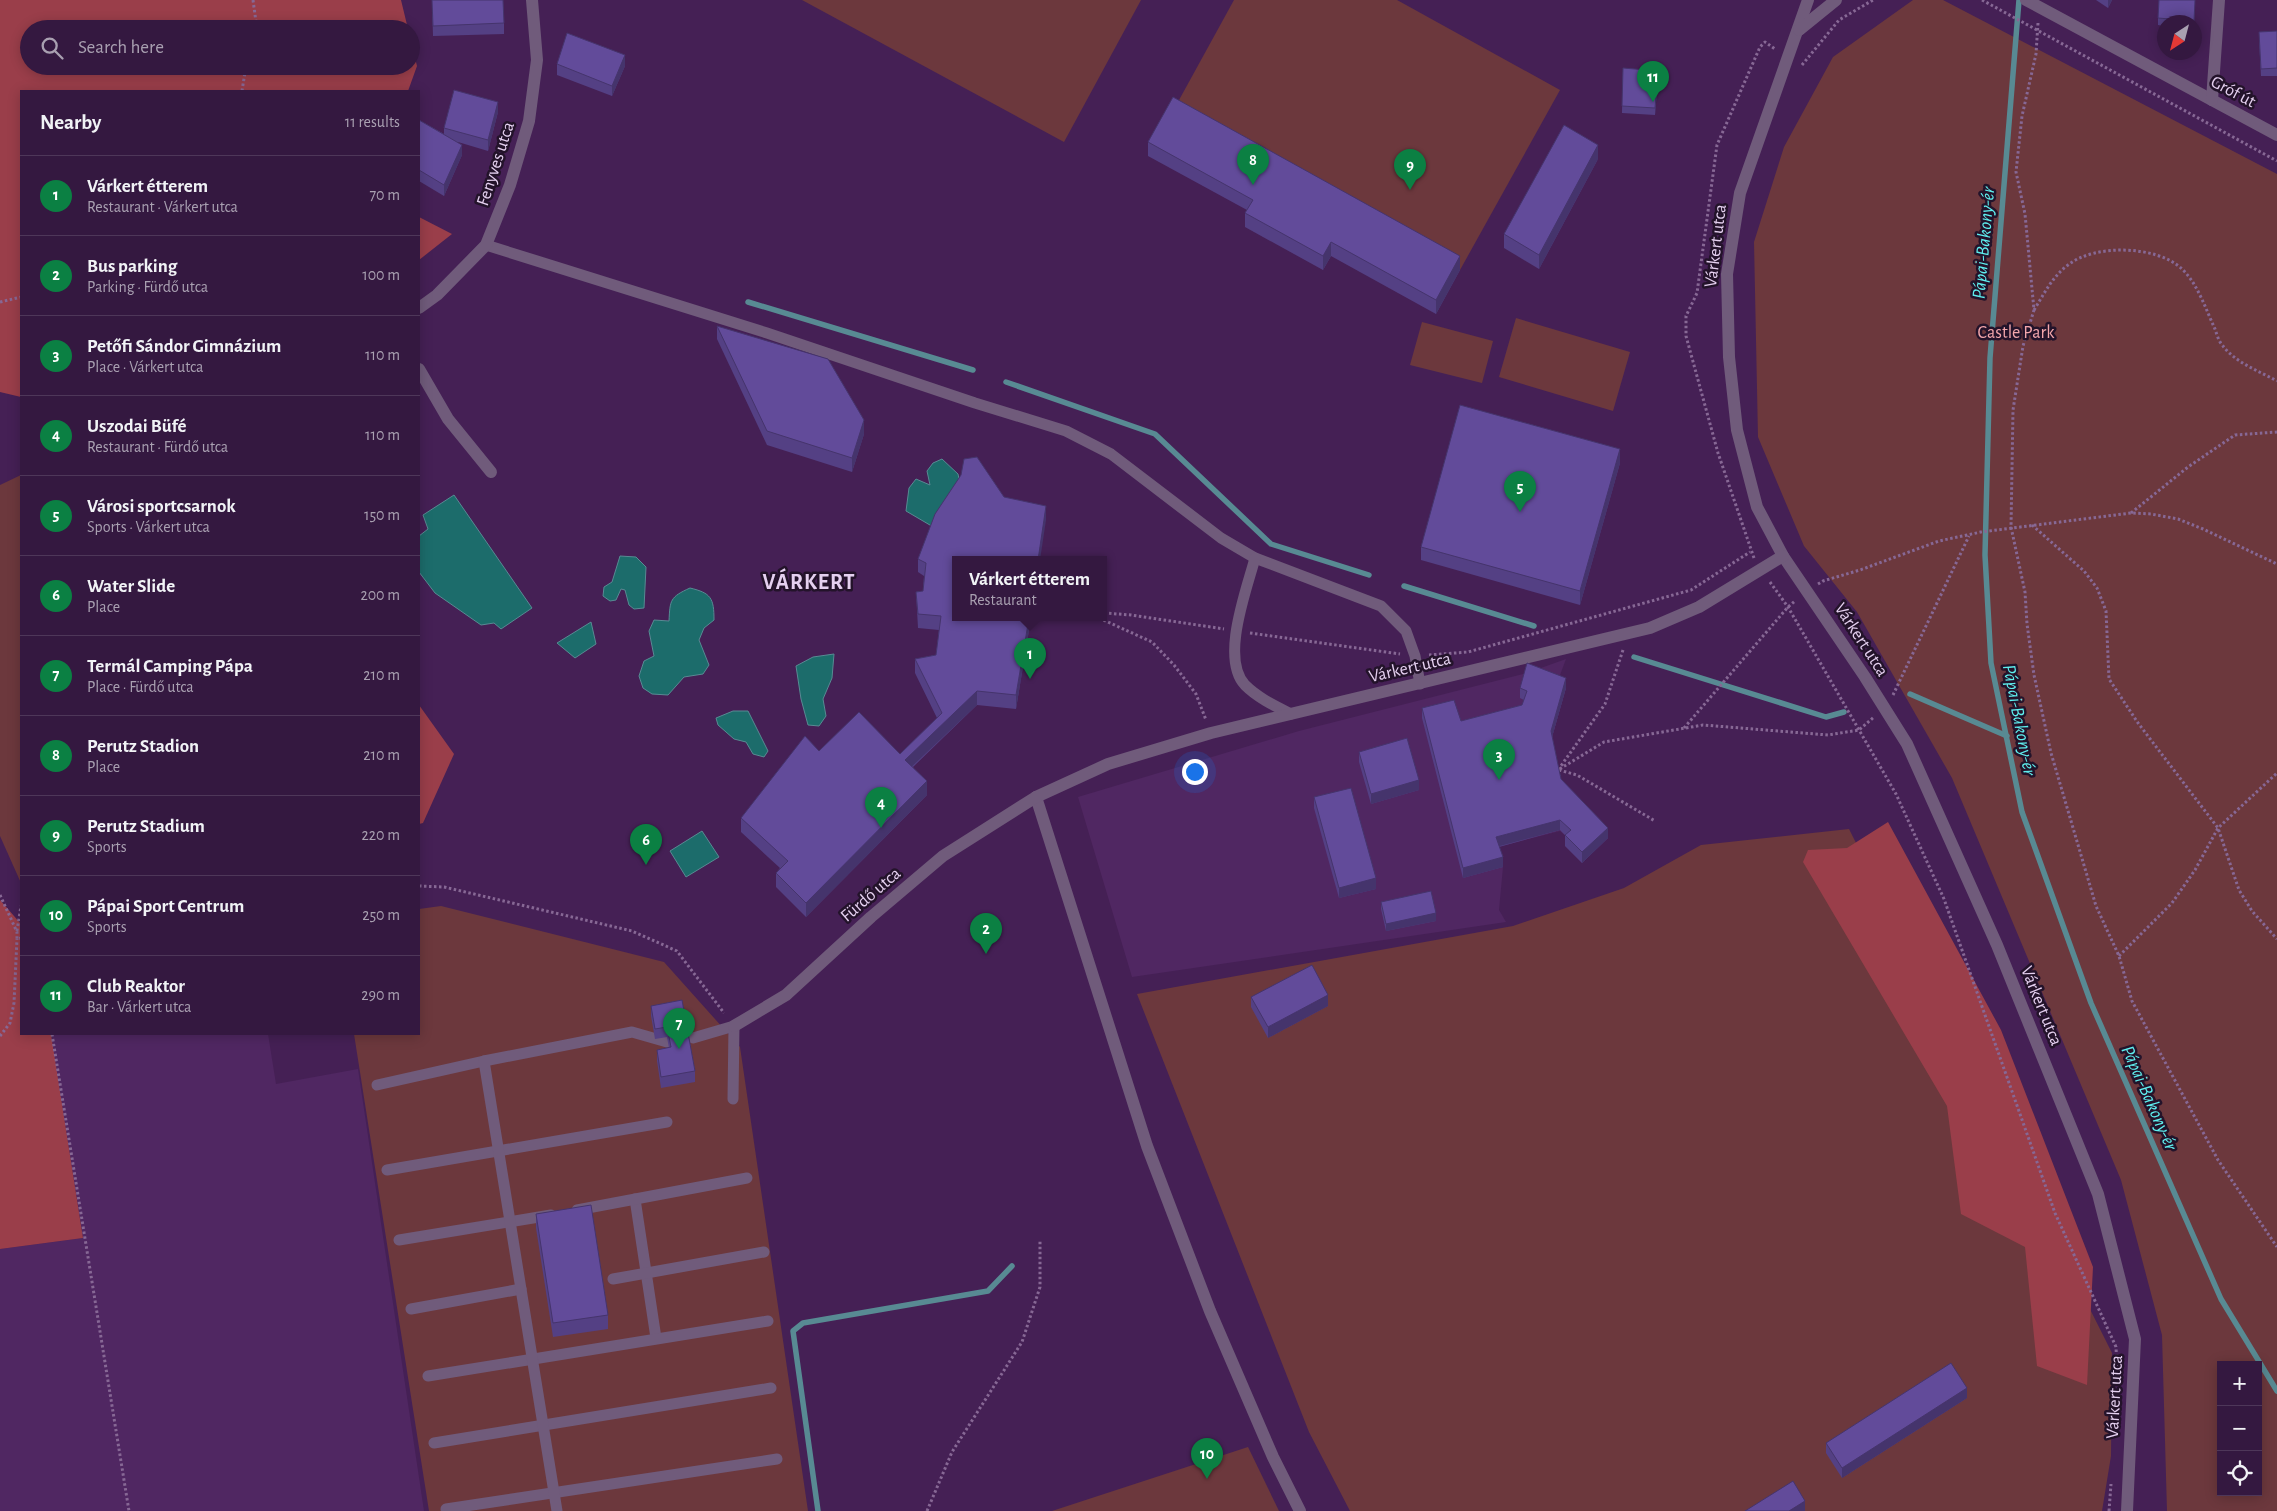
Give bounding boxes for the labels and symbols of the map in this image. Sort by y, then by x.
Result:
north arrow [2157,15,2202,60]
pin: 11 [1637,61,1669,102]
street label: Gróf út [2208,73,2259,111]
street label: Fenyves utca [474,120,518,208]
pin: 8 [1237,144,1269,185]
pin: 9 [1394,149,1426,190]
water label: Pápai-Bakony-ér [1970,185,1998,300]
street label: Várkert utca [1702,203,1730,289]
park label: Castle Park [1978,324,2055,342]
pin: 5 [1504,471,1536,512]
district label: VÁRKERT [763,568,855,593]
street label: Várkert utca [1831,600,1891,680]
pin: 1 [1014,638,1046,679]
street label: Várkert utca [1367,650,1453,686]
water label: Pápai-Bakony-ér [1999,663,2039,778]
pin: 3 [1483,739,1515,780]
your location [1182,759,1208,785]
pin: 4 [865,787,897,828]
pin: 6 [630,824,662,865]
street label: Fürdő utca [838,864,904,926]
pin: 2 [970,913,1002,954]
street label: Várkert utca [2017,964,2065,1048]
pin: 7 [663,1008,695,1049]
water label: Pápai-Bakony-ér [2117,1043,2181,1154]
street label: Várkert utca [2104,1355,2126,1439]
pin: 10 [1191,1438,1223,1479]

